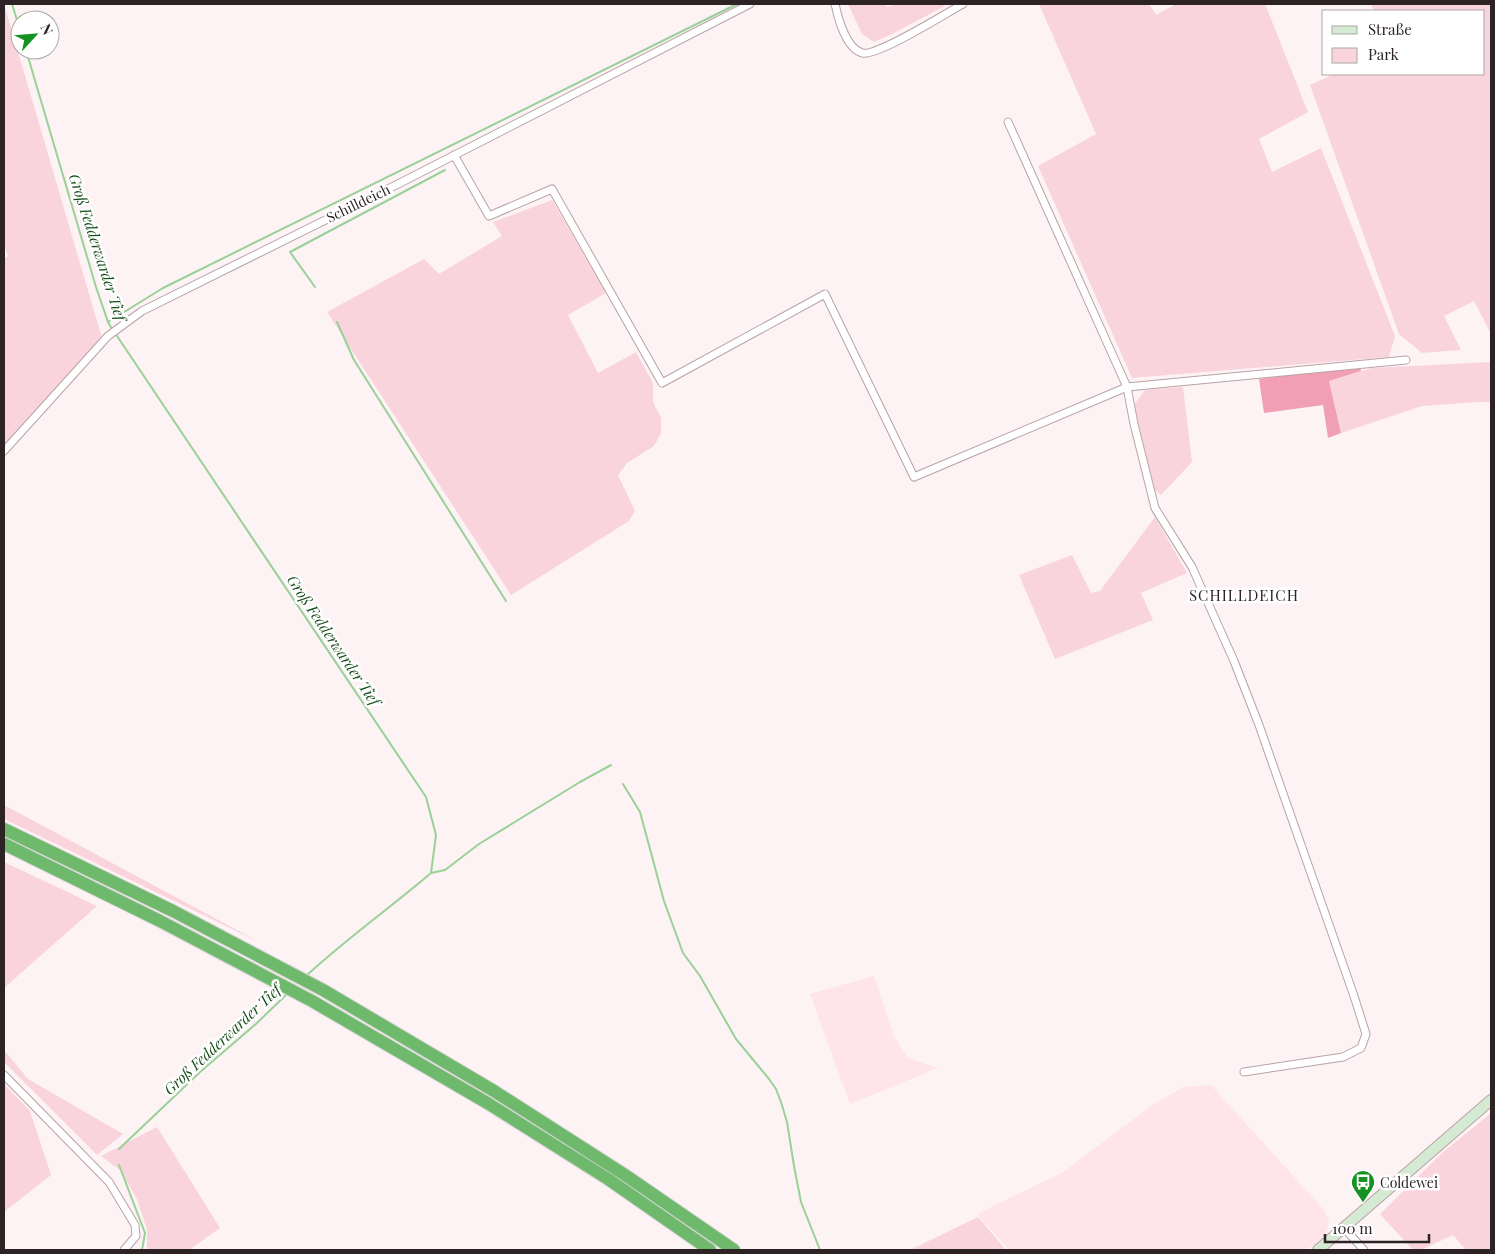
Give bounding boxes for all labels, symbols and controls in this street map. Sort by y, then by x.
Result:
north arrow [10,10,60,60]
legend [1322,10,1485,75]
text: Straße [1368,19,1412,39]
text: N [36,20,58,38]
text: Park [1368,44,1400,64]
water label: Groß Fedderwarder Tief [65,171,132,326]
street label: Schilldeich [323,179,394,227]
water label: Groß Fedderwarder Tief [283,571,387,712]
district label: SCHILLDEICH [1189,585,1299,605]
water label: Groß Fedderwarder Tief [159,977,287,1099]
bus stop icon: Coldewei [1350,1169,1376,1203]
place label: Coldewei [1380,1173,1438,1192]
scale bar [1325,1212,1429,1244]
text: 100 m [1332,1218,1373,1238]

